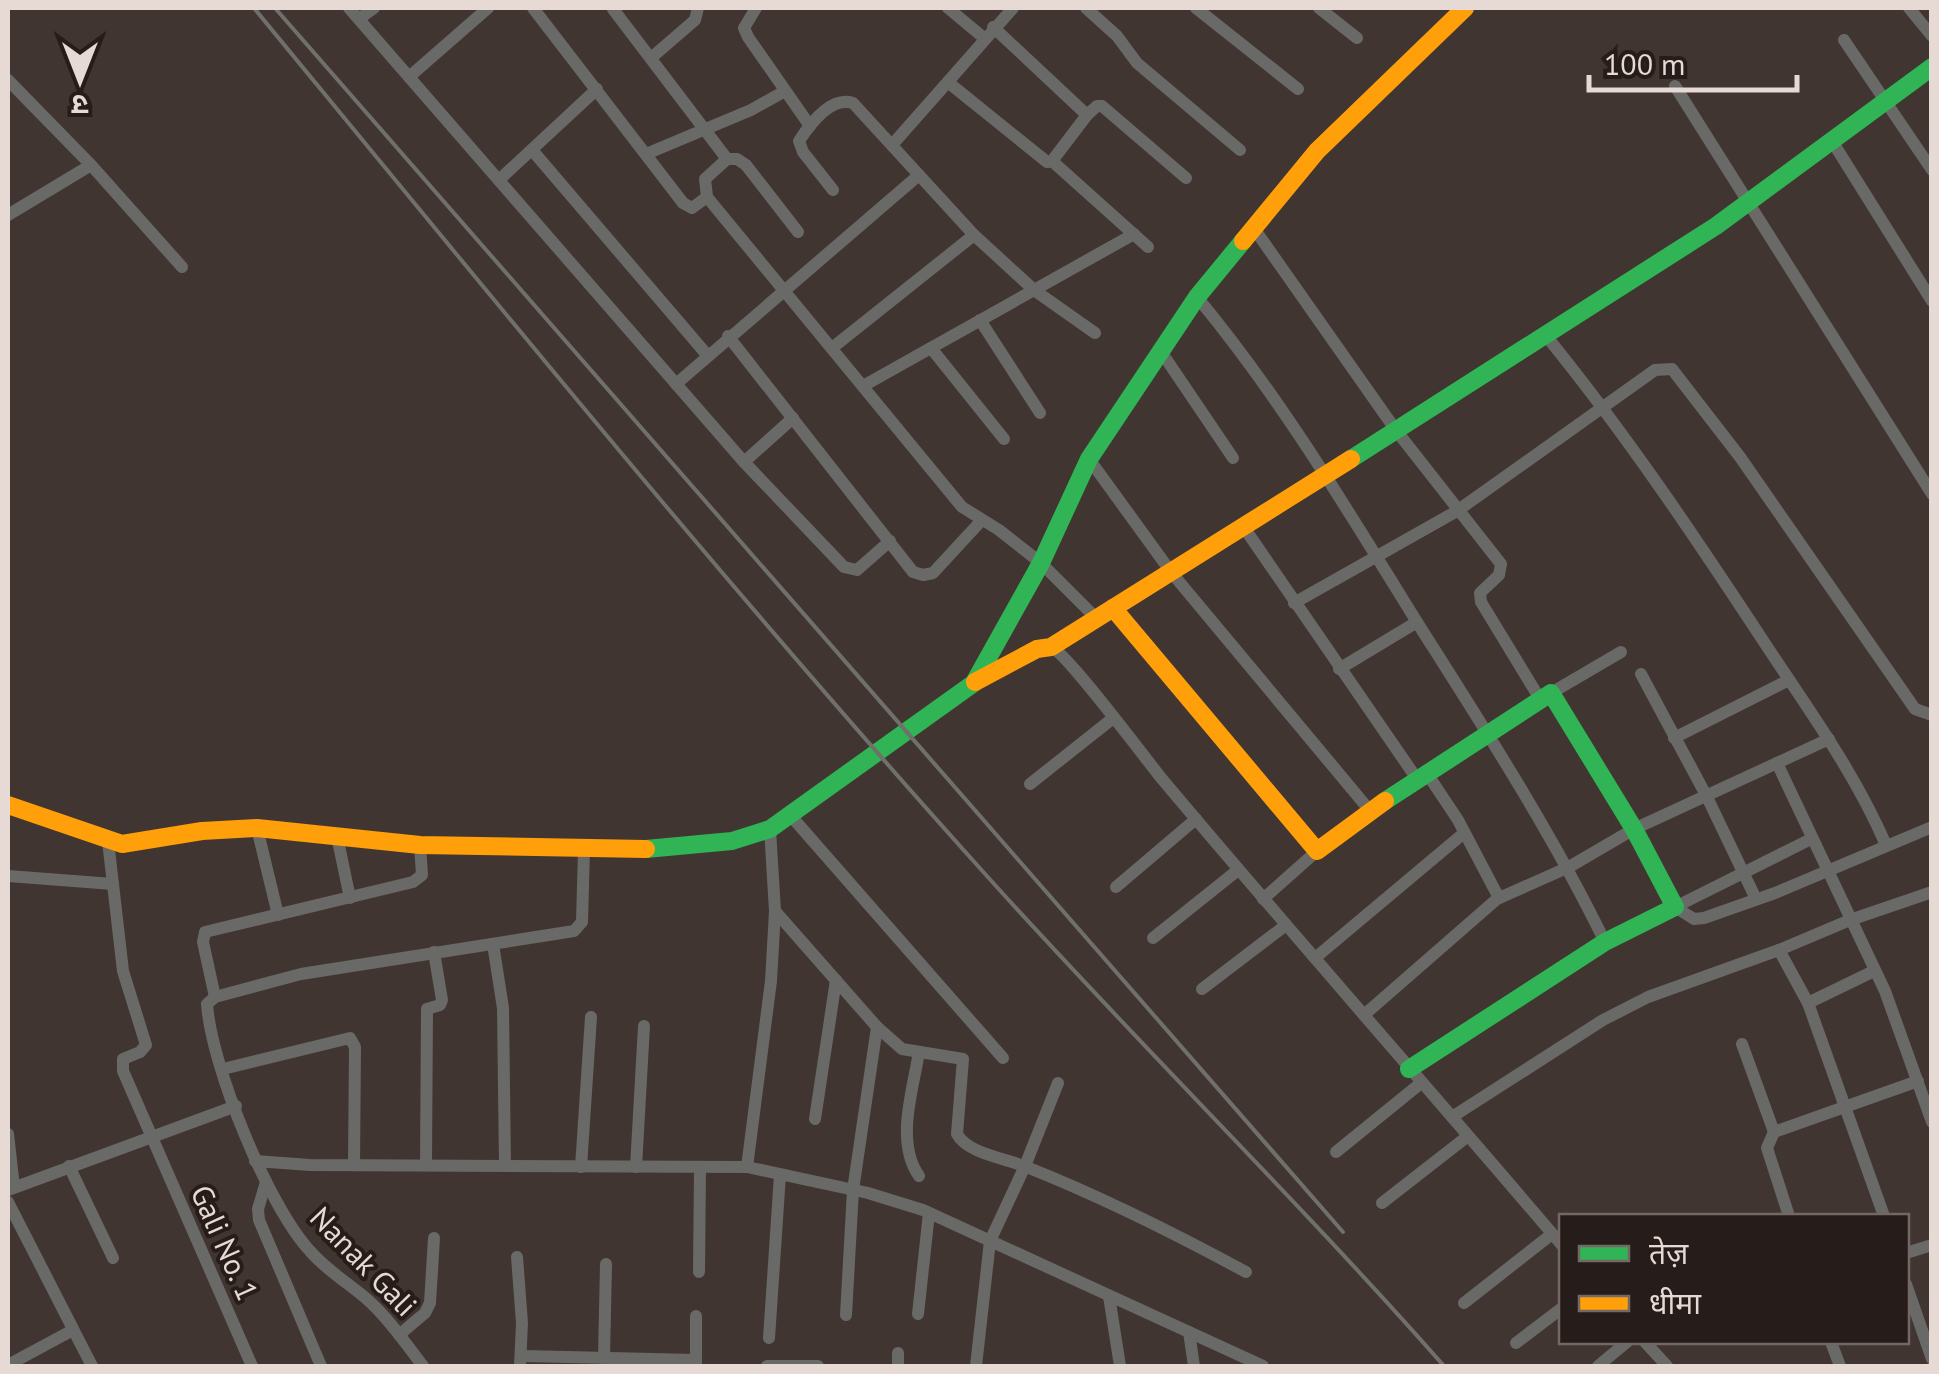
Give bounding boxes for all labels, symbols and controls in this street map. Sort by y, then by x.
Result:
north arrow [30,30,130,130]
scale bar [1589,30,1796,92]
text: 100 m [1604,44,1685,83]
text: उ [71,87,88,124]
street label: Gali No. 1 [183,1179,268,1306]
street label: Nanak Gali [302,1198,426,1324]
legend [1559,1214,1909,1344]
text: तेज़ [1649,1233,1689,1272]
text: धीमा [1649,1283,1702,1322]

